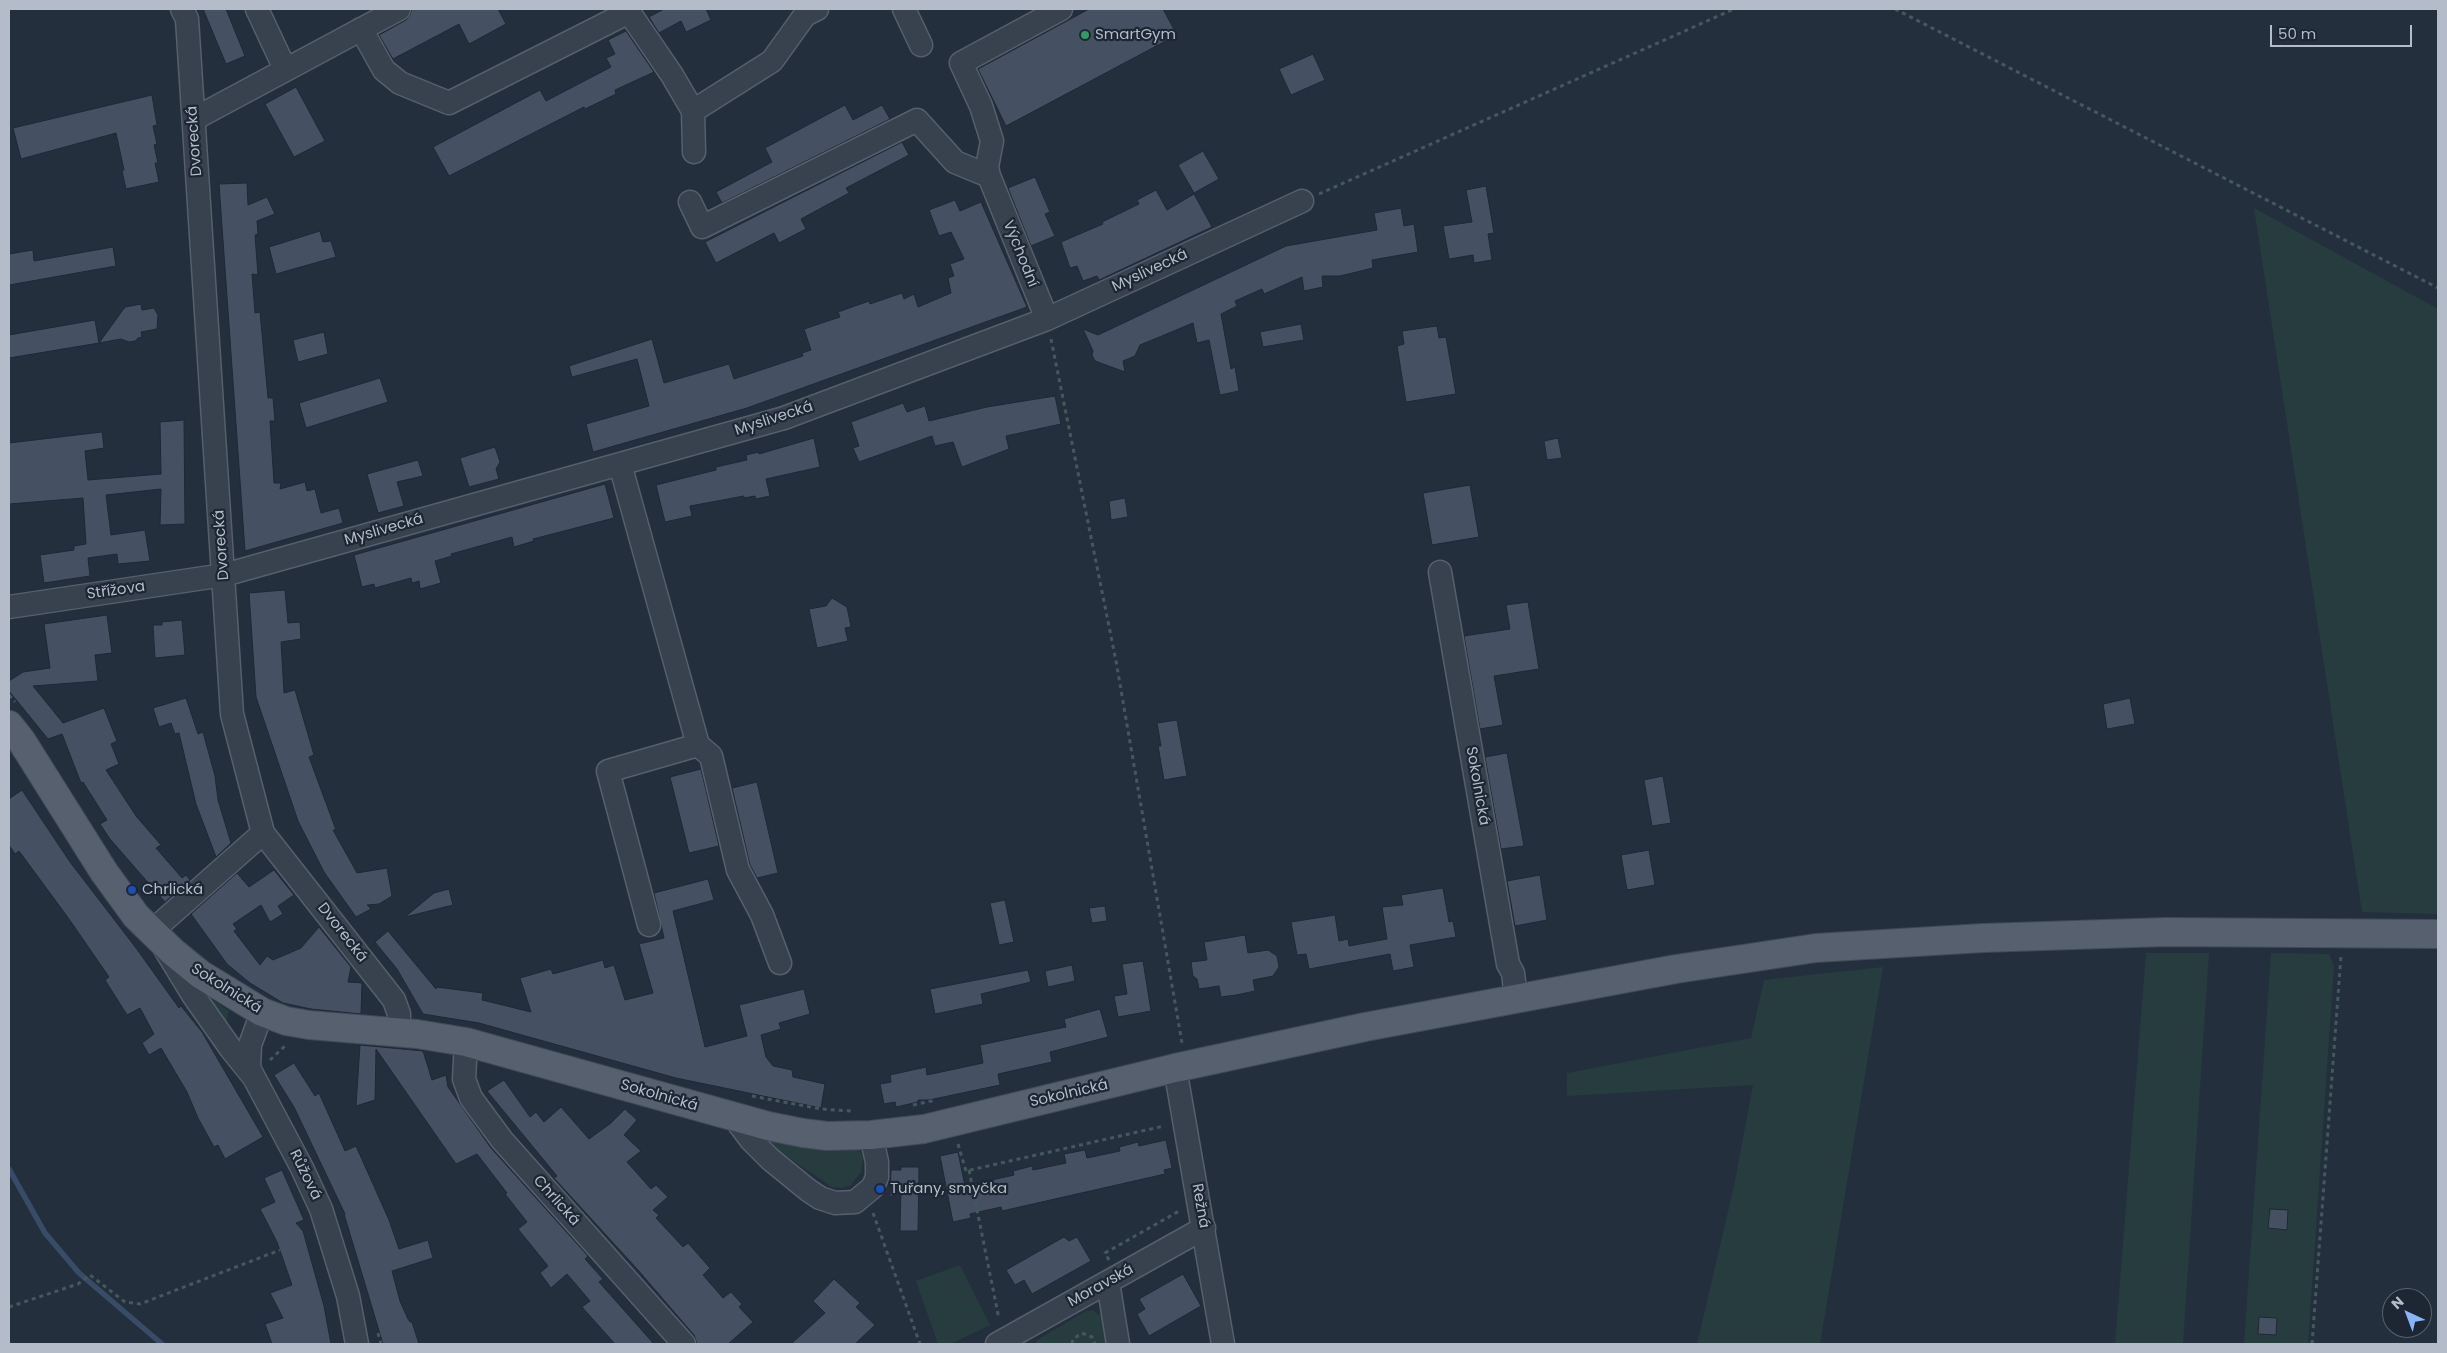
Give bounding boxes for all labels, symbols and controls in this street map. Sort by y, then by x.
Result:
scale bar [2272,15,2414,47]
text: 50 m [2278,23,2316,44]
place label: SmartGym [1095,26,1176,44]
marker: SmartGym [1079,29,1091,41]
street label: Dvorecká [184,105,206,177]
street label: Východní [998,218,1042,290]
street label: Myslivecká [1109,246,1191,296]
street label: Myslivecká [733,398,815,440]
street label: Dvorecká [211,509,233,581]
street label: Myslivecká [342,510,426,550]
street label: Střížova [86,578,146,604]
street label: Sokolnická [1461,745,1493,827]
place label: Chrlická [142,881,203,899]
marker: Chrlická [126,884,138,896]
street label: Dvorecká [313,900,371,966]
street label: Sokolnická [187,960,265,1018]
street label: Sokolnická [618,1076,700,1116]
street label: Sokolnická [1028,1076,1110,1112]
street label: Růžová [285,1147,325,1203]
street label: Chrlická [529,1172,583,1230]
place label: Tuřany, smyčka [890,1180,1007,1198]
street label: Režná [1187,1182,1213,1230]
marker: Tuřany, smyčka [874,1183,886,1195]
street label: Moravská [1065,1261,1137,1311]
north arrow [2382,1288,2432,1338]
text: N [2387,1292,2408,1314]

